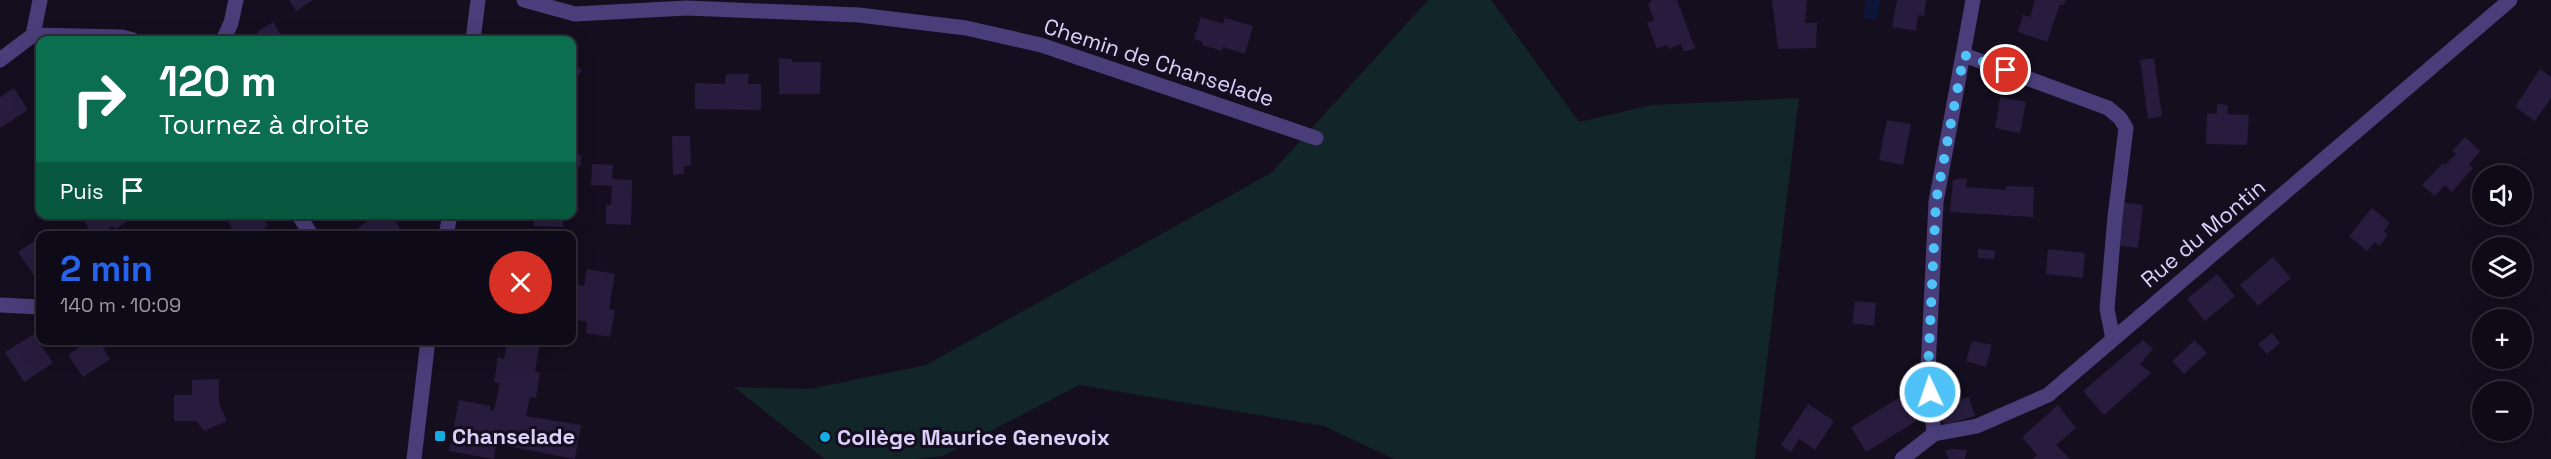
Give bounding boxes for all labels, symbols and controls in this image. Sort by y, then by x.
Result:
street label: Chemin de Chanselade [1040,12,1278,112]
pin [1980,44,2031,95]
icon: arrive [1989,53,2022,86]
text: 120 m [159,55,277,108]
icon: right [60,60,138,138]
text: Tournez à droite [159,107,369,142]
map controls [2472,165,2532,441]
button: sound [2472,165,2532,225]
street label: Rue du Montin [2135,173,2271,293]
icon: arrive [116,174,149,207]
text: Puis [60,177,104,205]
button: layers [2472,237,2532,297]
text: 2 min [60,246,153,292]
button: close [489,251,552,314]
text: 140 m · 10:09 [60,292,181,318]
button: + [2472,309,2532,369]
position arrow [1898,360,1962,424]
button: − [2472,381,2532,441]
place label: Chanselade [452,422,575,450]
place label: Collège Maurice Genevoix [837,423,1110,451]
marker: Chanselade [433,429,447,443]
marker: Collège Maurice Genevoix [818,430,832,444]

